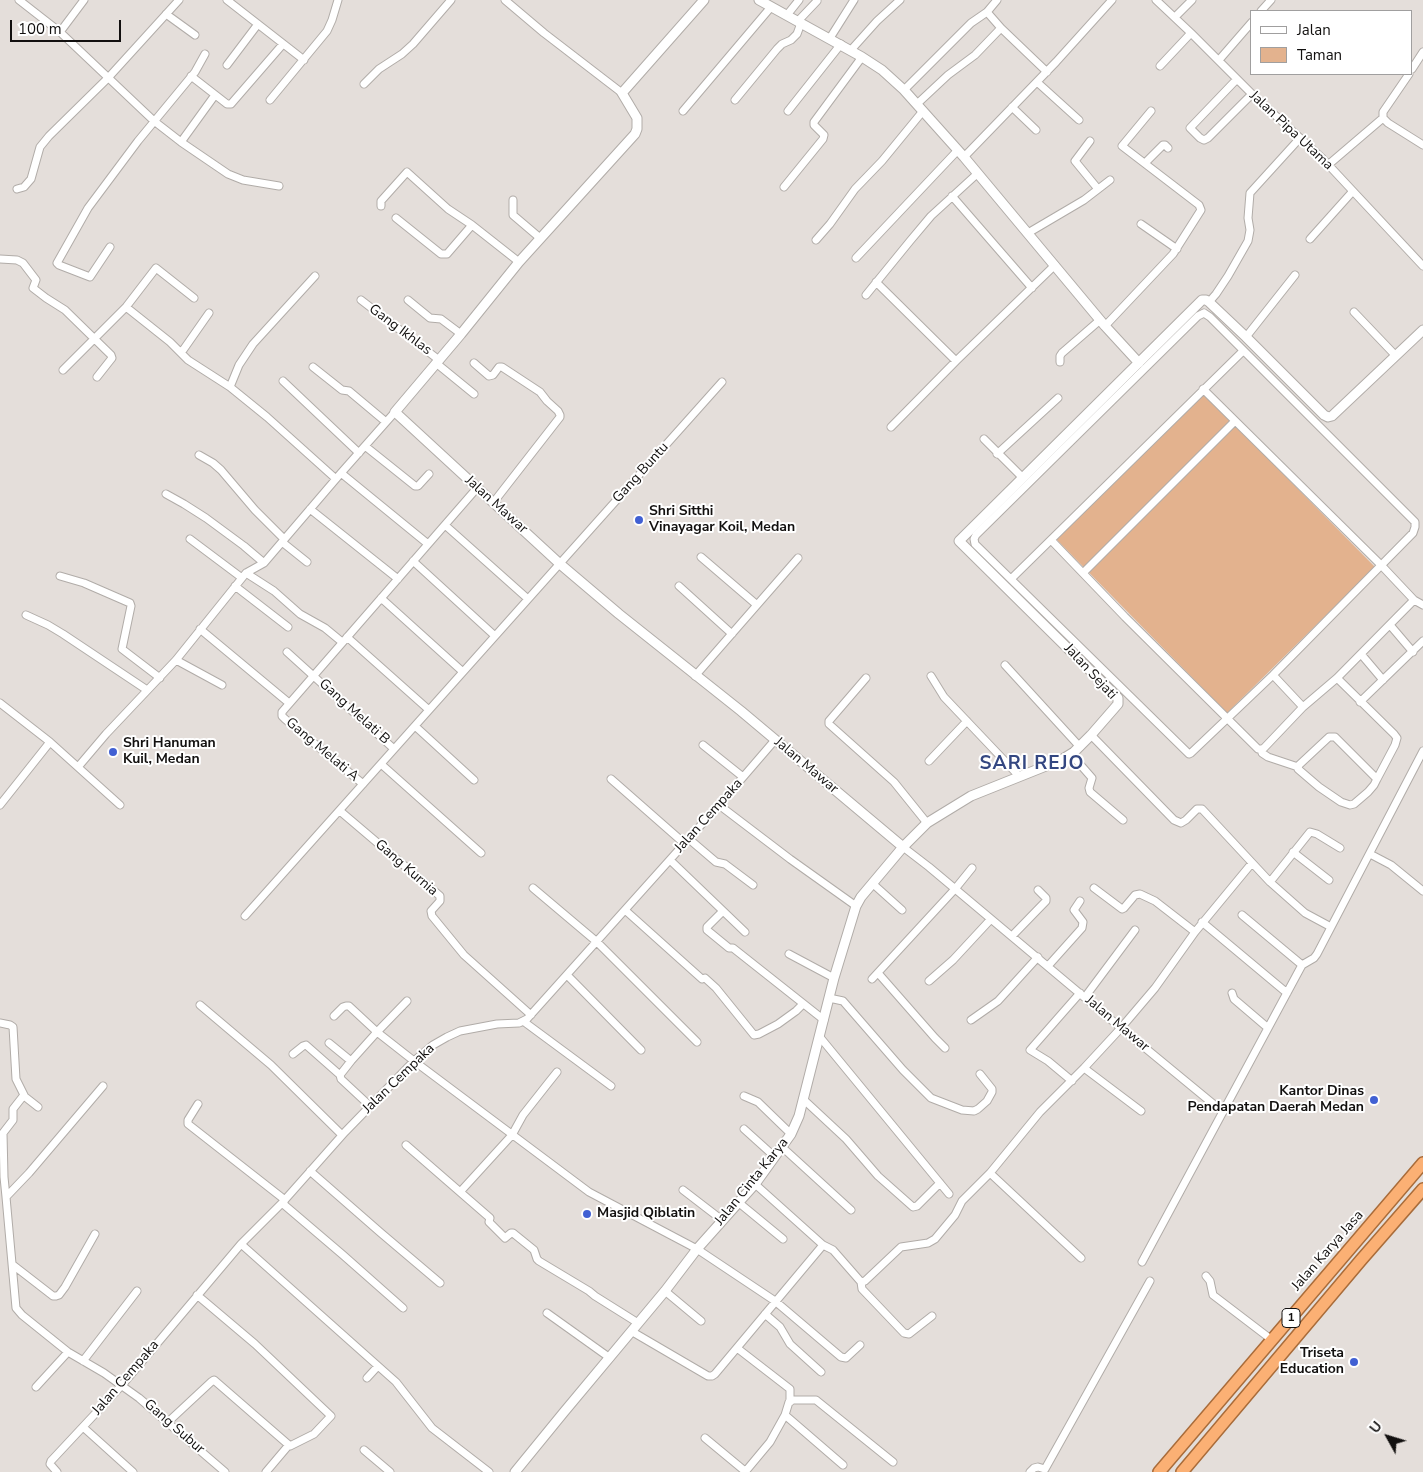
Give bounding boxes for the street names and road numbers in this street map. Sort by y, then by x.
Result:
street label: Jalan Pipa Utama [1246,88,1336,174]
street label: Gang Ikhlas [365,301,435,359]
street label: Gang Buntu [610,439,672,507]
street label: Jalan Mawar [461,473,531,537]
street label: Jalan Sejati [1060,641,1120,703]
street label: Gang Melati B [315,676,393,748]
street label: Gang Melati A [282,715,362,785]
street label: Jalan Mawar [771,734,841,798]
street label: Jalan Cempaka [672,776,746,856]
street label: Gang Kurnia [371,836,441,900]
street label: Jalan Mawar [1082,992,1152,1056]
street label: Jalan Cempaka [360,1041,438,1117]
street label: Jalan Cinta Karya [712,1135,792,1229]
street label: Jalan Karya Jasa [1289,1207,1367,1295]
road number: 1 [1282,1309,1300,1328]
street label: Jalan Cempaka [89,1337,163,1419]
street label: Gang Subur [140,1396,208,1458]

